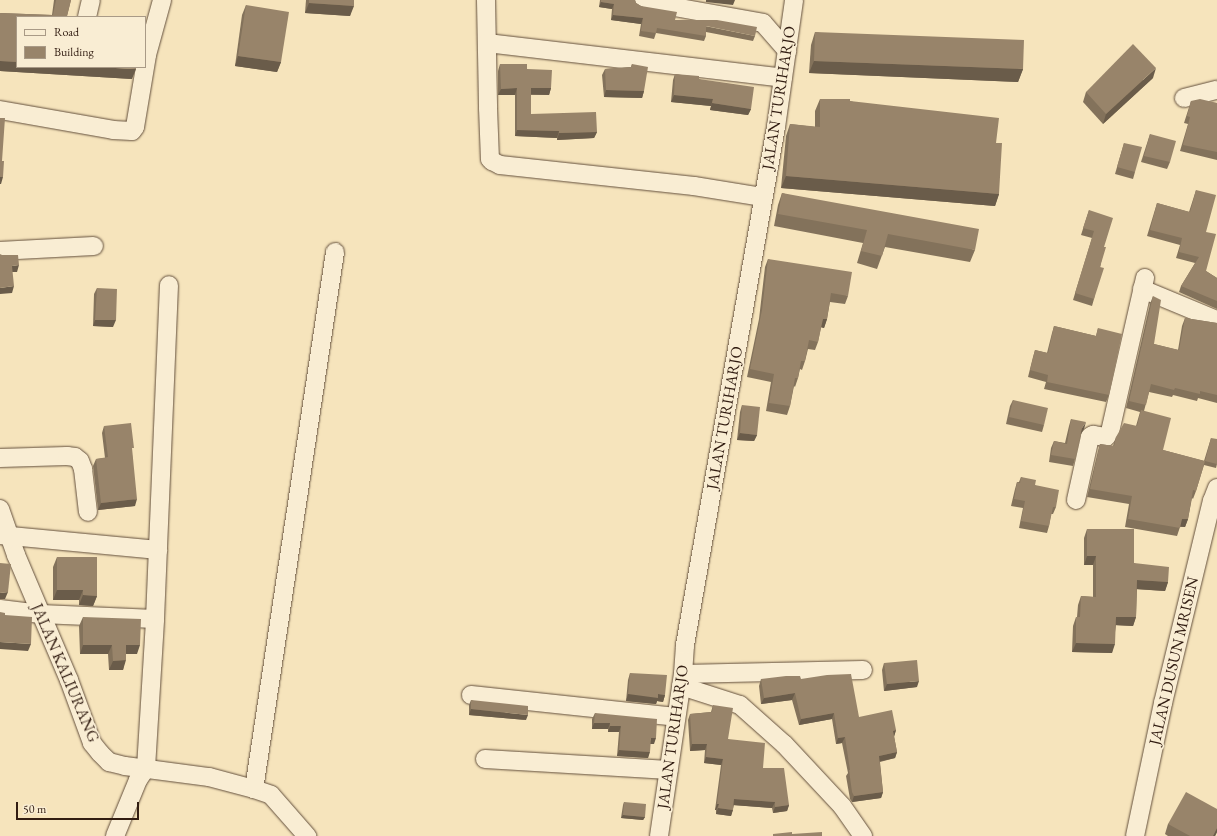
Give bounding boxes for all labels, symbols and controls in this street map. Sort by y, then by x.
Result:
legend [16,16,146,68]
text: Road [54,24,79,40]
street label: JALAN TURIHARJO [758,25,800,171]
text: Building [54,44,94,60]
street label: JALAN TURIHARJO [703,345,747,491]
street label: JALAN DUSUN MRISEN [1145,575,1203,747]
street label: JALAN KALIURANG [27,601,103,745]
street label: JALAN TURIHARJO [653,664,693,810]
scale bar [18,794,141,820]
text: 50 m [23,801,46,817]

